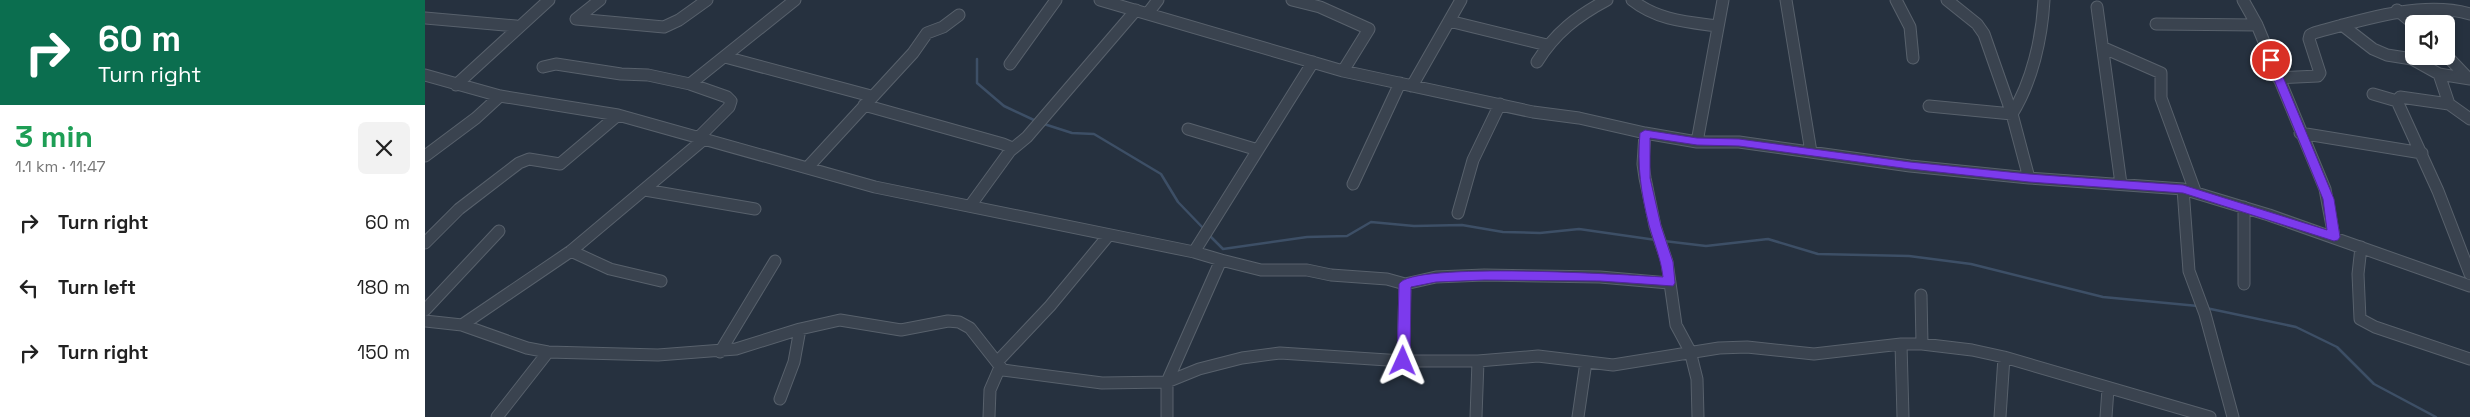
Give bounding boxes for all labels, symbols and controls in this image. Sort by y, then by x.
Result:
map controls [2405,15,2455,65]
button: sound [2405,15,2455,65]
text: 60 m [98,17,181,61]
icon: right [15,20,80,85]
pin [2250,39,2292,81]
icon: arrive [2257,46,2285,74]
text: Turn right [98,60,201,88]
text: 3 min [15,117,93,156]
button: close [358,122,410,174]
text: 1.1 km · 11:47 [15,156,105,177]
icon: right [15,209,43,237]
text: Turn right [58,210,148,235]
text: 60 m [365,210,410,235]
icon: left [15,274,43,302]
text: Turn left [58,275,136,300]
text: 180 m [357,275,410,300]
position arrow [1376,334,1428,386]
icon: right [15,339,43,367]
text: Turn right [58,340,148,365]
text: 150 m [357,340,410,365]

